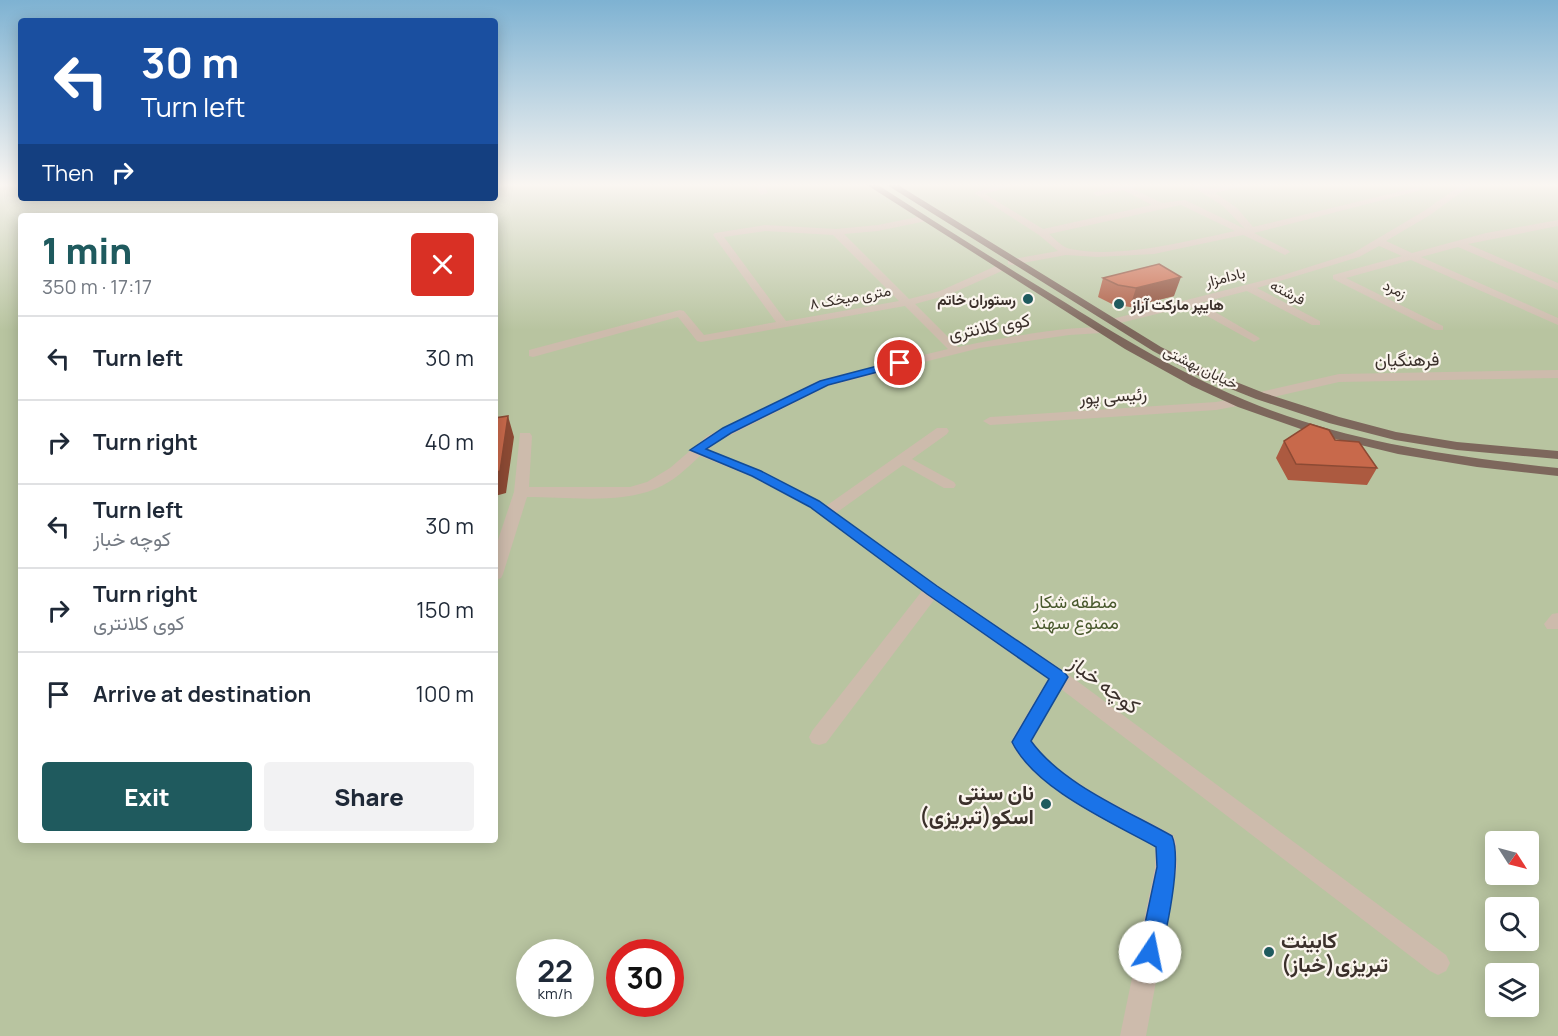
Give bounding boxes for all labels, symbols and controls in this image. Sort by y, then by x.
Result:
text: 30 m [141,33,239,91]
icon: left [42,42,120,120]
text: Turn left [141,88,245,125]
icon: right [106,156,139,189]
text: Then [42,158,94,188]
text: 1 min [42,226,132,275]
button: close [411,233,474,296]
street label: بادامزار [1202,262,1247,292]
text: 350 m · 17:17 [42,273,152,300]
street label: فرشته [1267,274,1309,310]
street label: زمرد [1380,274,1410,304]
street label: ۸ متری میخک [808,280,892,314]
place label: رستوران خاتم [937,289,1016,310]
marker: رستوران خاتم [1021,292,1035,306]
place label: هایپر مارکت آراز [1130,294,1224,315]
marker: هایپر مارکت آراز [1112,297,1126,311]
street label: کوی کلانتری [946,307,1032,345]
pin [874,337,925,388]
street label: خیابان بهشتی [1160,340,1242,394]
icon: left [42,342,75,375]
text: Turn left [93,343,183,373]
text: 30 m [425,343,474,373]
icon: arrive [883,346,916,379]
street label: فرهنگیان [1374,346,1440,372]
street label: رئیسی پور [1077,381,1148,410]
icon: right [42,426,75,459]
text: Turn right [93,427,198,457]
text: 40 m [425,427,474,457]
text: Turn left [93,495,183,525]
icon: left [42,510,75,543]
text: 30 m [425,511,474,541]
text: کوچه خباز [93,525,171,552]
text: Turn right [93,579,198,609]
park label: منطقه شکار ممنوع سهند [1031,589,1119,635]
icon: right [42,594,75,627]
text: 150 m [416,595,474,625]
text: کوی کلانتری [93,609,185,636]
street label: کوچه خباز [1062,648,1146,721]
icon: arrive [42,678,75,711]
text: Arrive at destination [93,679,311,709]
text: 100 m [416,679,474,709]
button: Exit [42,762,252,831]
button: Share [264,762,474,831]
place label: نان سنتی اسکو(تبریزی) [919,778,1034,830]
marker: نان سنتی اسکو(تبریزی) [1039,797,1053,811]
north arrow [1485,831,1539,885]
map controls [1485,831,1539,1017]
button: search [1485,897,1539,951]
position arrow [1118,920,1182,984]
place label: کابینت تبریزی(خباز) [1281,926,1389,978]
speed limit sign: 30 [606,939,684,1017]
marker: کابینت تبریزی(خباز) [1262,945,1276,959]
text: 22 [537,950,573,991]
button: layers [1485,963,1539,1017]
text: km/h [538,983,572,1004]

